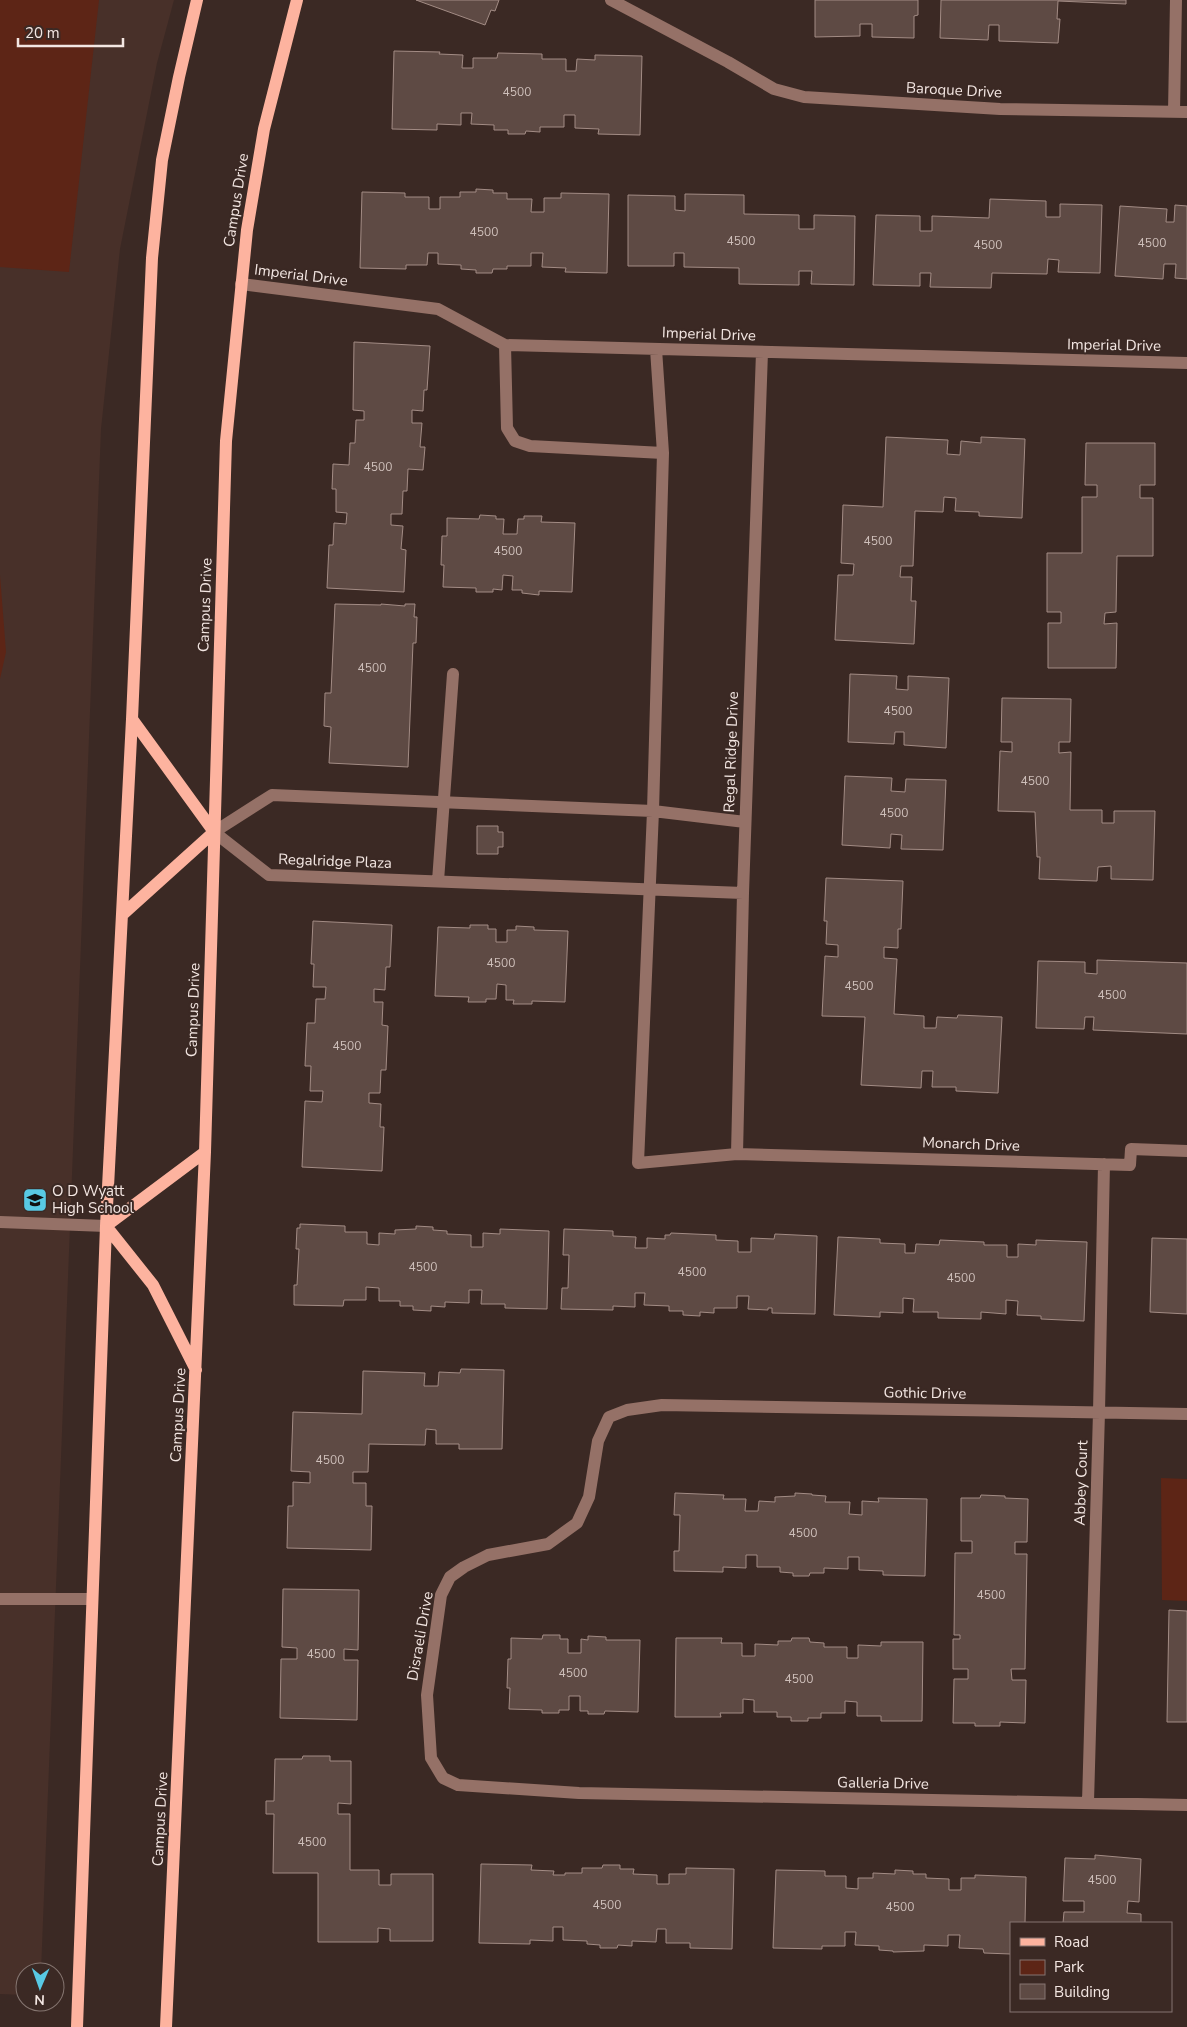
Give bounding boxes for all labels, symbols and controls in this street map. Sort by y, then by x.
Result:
scale bar [18,15,122,47]
text: 20 m [25,23,60,43]
street label: Baroque Drive [905,77,1003,103]
house number: 4500 [503,84,531,100]
street label: Campus Drive [219,152,253,248]
house number: 4500 [470,224,498,240]
house number: 4500 [727,233,755,249]
house number: 4500 [1138,235,1166,251]
house number: 4500 [974,237,1002,253]
street label: Imperial Drive [253,259,349,291]
street label: Imperial Drive [662,322,756,346]
street label: Imperial Drive [1067,334,1161,356]
house number: 4500 [364,459,392,475]
house number: 4500 [864,533,892,549]
house number: 4500 [494,543,522,559]
street label: Campus Drive [193,557,217,653]
house number: 4500 [358,660,386,676]
street label: Regal Ridge Drive [719,691,743,813]
house number: 4500 [884,703,912,719]
house number: 4500 [1021,773,1049,789]
house number: 4500 [880,805,908,821]
street label: Regalridge Plaza [278,849,392,873]
house number: 4500 [487,955,515,971]
street label: Campus Drive [181,962,205,1058]
house number: 4500 [845,978,873,994]
house number: 4500 [1098,987,1126,1003]
house number: 4500 [333,1038,361,1054]
street label: Monarch Drive [922,1132,1020,1156]
place label: O D Wyatt High School [52,1181,134,1218]
school or university icon: O D Wyatt High School [22,1187,48,1213]
house number: 4500 [409,1259,437,1275]
house number: 4500 [678,1264,706,1280]
house number: 4500 [947,1270,975,1286]
street label: Campus Drive [166,1367,190,1463]
street label: Gothic Drive [883,1382,967,1404]
street label: Abbey Court [1070,1439,1093,1526]
house number: 4500 [316,1452,344,1468]
house number: 4500 [789,1525,817,1541]
house number: 4500 [977,1587,1005,1603]
street label: Disraeli Drive [402,1590,438,1682]
house number: 4500 [307,1646,335,1662]
house number: 4500 [559,1665,587,1681]
house number: 4500 [785,1671,813,1687]
street label: Campus Drive [148,1771,172,1867]
street label: Galleria Drive [837,1772,929,1794]
house number: 4500 [298,1834,326,1850]
house number: 4500 [1088,1872,1116,1888]
house number: 4500 [593,1897,621,1913]
house number: 4500 [886,1899,914,1915]
legend [1010,1922,1172,2012]
text: Road [1054,1932,1089,1952]
text: Park [1054,1957,1084,1977]
north arrow [15,1962,65,2012]
text: Building [1054,1982,1110,2002]
text: N [34,1990,45,2009]

